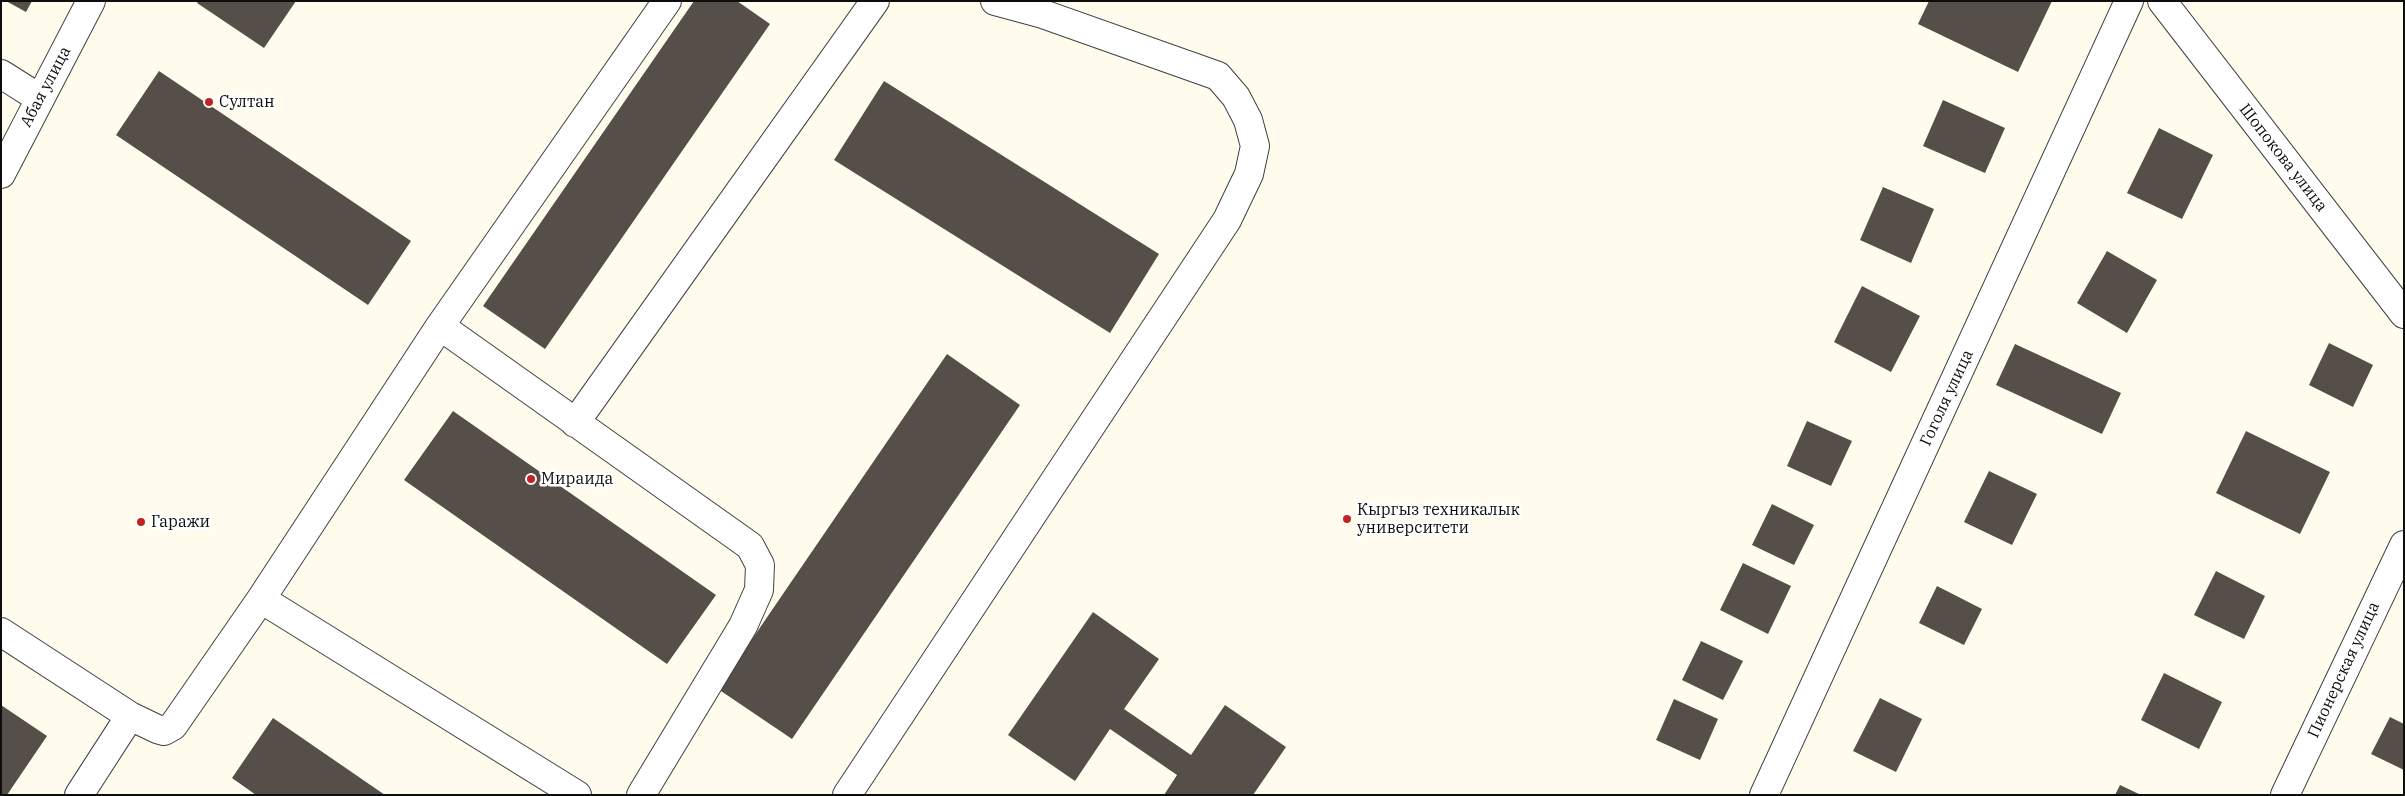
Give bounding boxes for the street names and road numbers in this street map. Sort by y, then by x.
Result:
street label: Абая улица [17,43,75,131]
street label: Шопокова улица [2235,100,2331,216]
street label: Гоголя улица [1916,347,1978,449]
street label: Пионерская улица [2304,599,2384,741]

